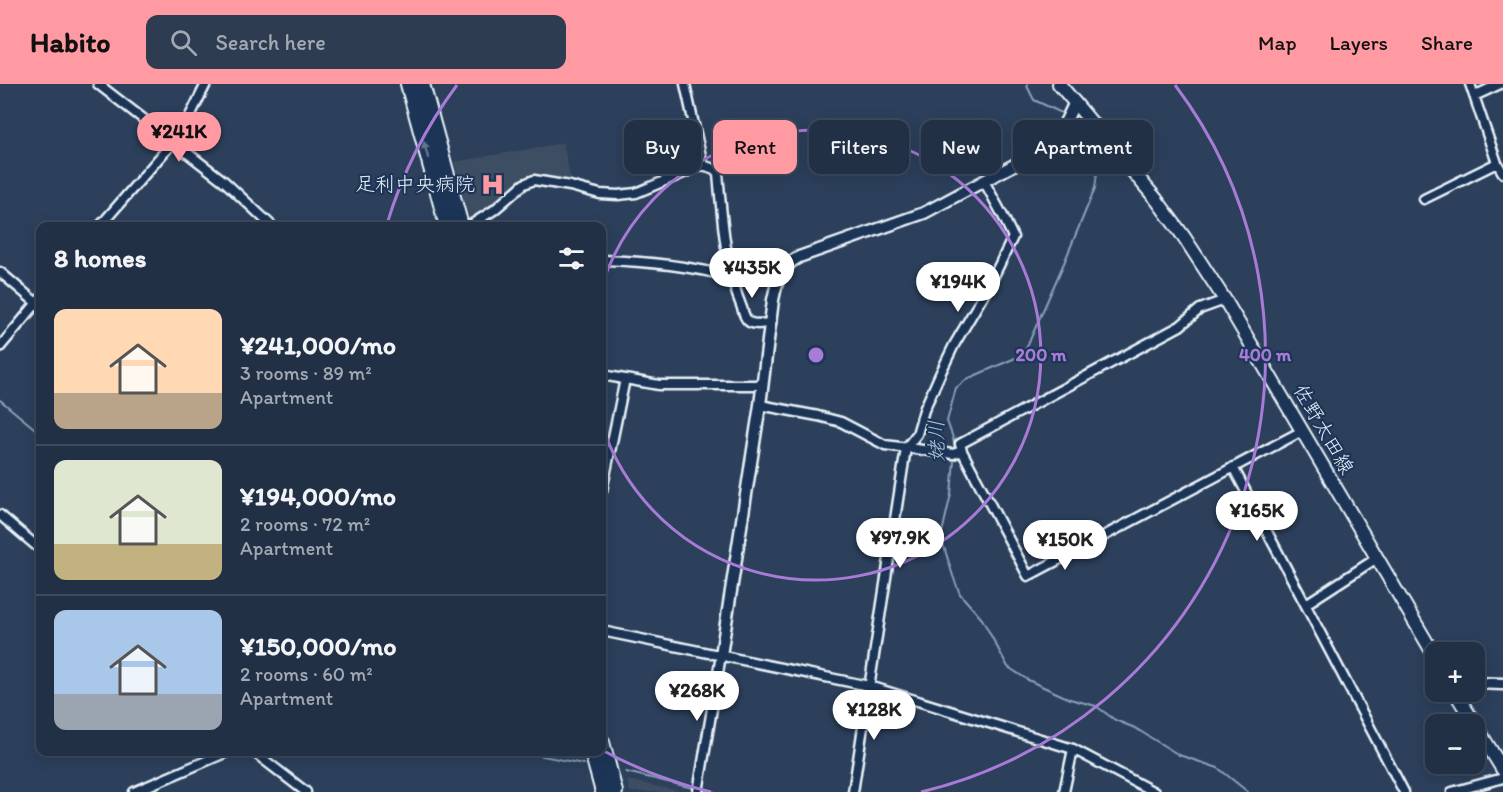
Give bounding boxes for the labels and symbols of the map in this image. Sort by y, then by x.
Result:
pin: ¥241K [137,112,221,163]
one-way arrow [421,141,431,159]
hospital icon: 足利中央病院 [480,171,506,197]
place label: 足利中央病院 [355,172,475,196]
pin: ¥435K [710,248,794,299]
pin: ¥194K [916,262,1000,313]
text: 200 m [1016,344,1067,366]
text: 400 m [1239,344,1292,366]
centre of rings [806,345,826,365]
street label: 佐野太田線 [1289,380,1359,478]
water label: 姥川 [923,420,949,462]
pin: ¥165K [1215,491,1299,542]
pin: ¥97.9K [851,518,949,569]
pin: ¥150K [1023,520,1107,571]
pin: ¥268K [655,671,739,722]
pin: ¥128K [832,690,916,741]

